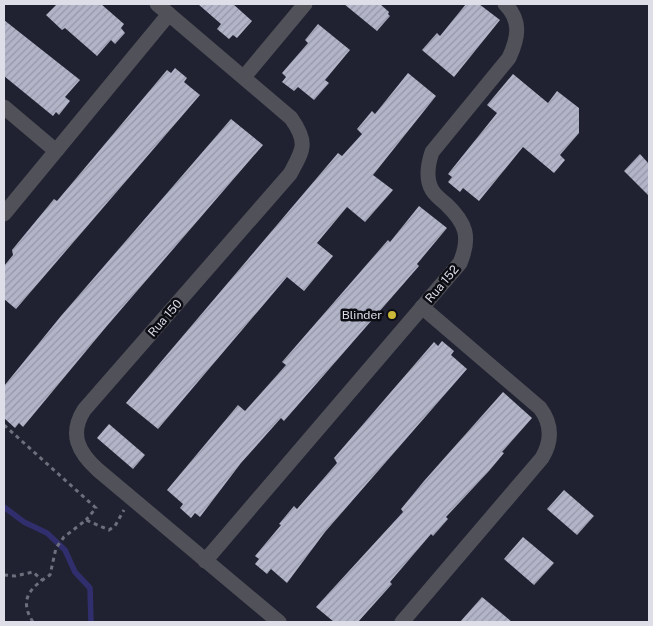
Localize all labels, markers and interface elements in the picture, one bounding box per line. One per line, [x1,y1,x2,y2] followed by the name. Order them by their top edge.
[422,263,462,305] street label: Rua 152
[145,297,185,339] street label: Rua 150
[342,308,382,322] place label: Blinder
[386,309,398,321] marker: Blinder

